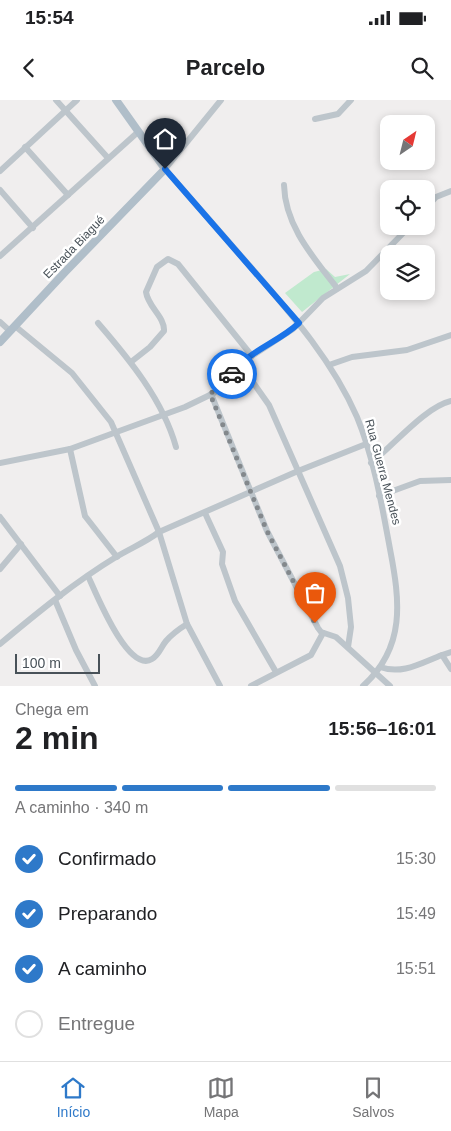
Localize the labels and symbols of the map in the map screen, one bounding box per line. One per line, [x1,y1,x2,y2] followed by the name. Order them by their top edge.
[380,115,435,170] north arrow
[144,118,186,169] pin
[40,212,108,281] street label: Estrada Biagué
[207,349,257,399] courier
[362,418,404,526] street label: Rua Guerra Mendes
[294,572,336,623] pin
[15,651,100,674] scale bar

